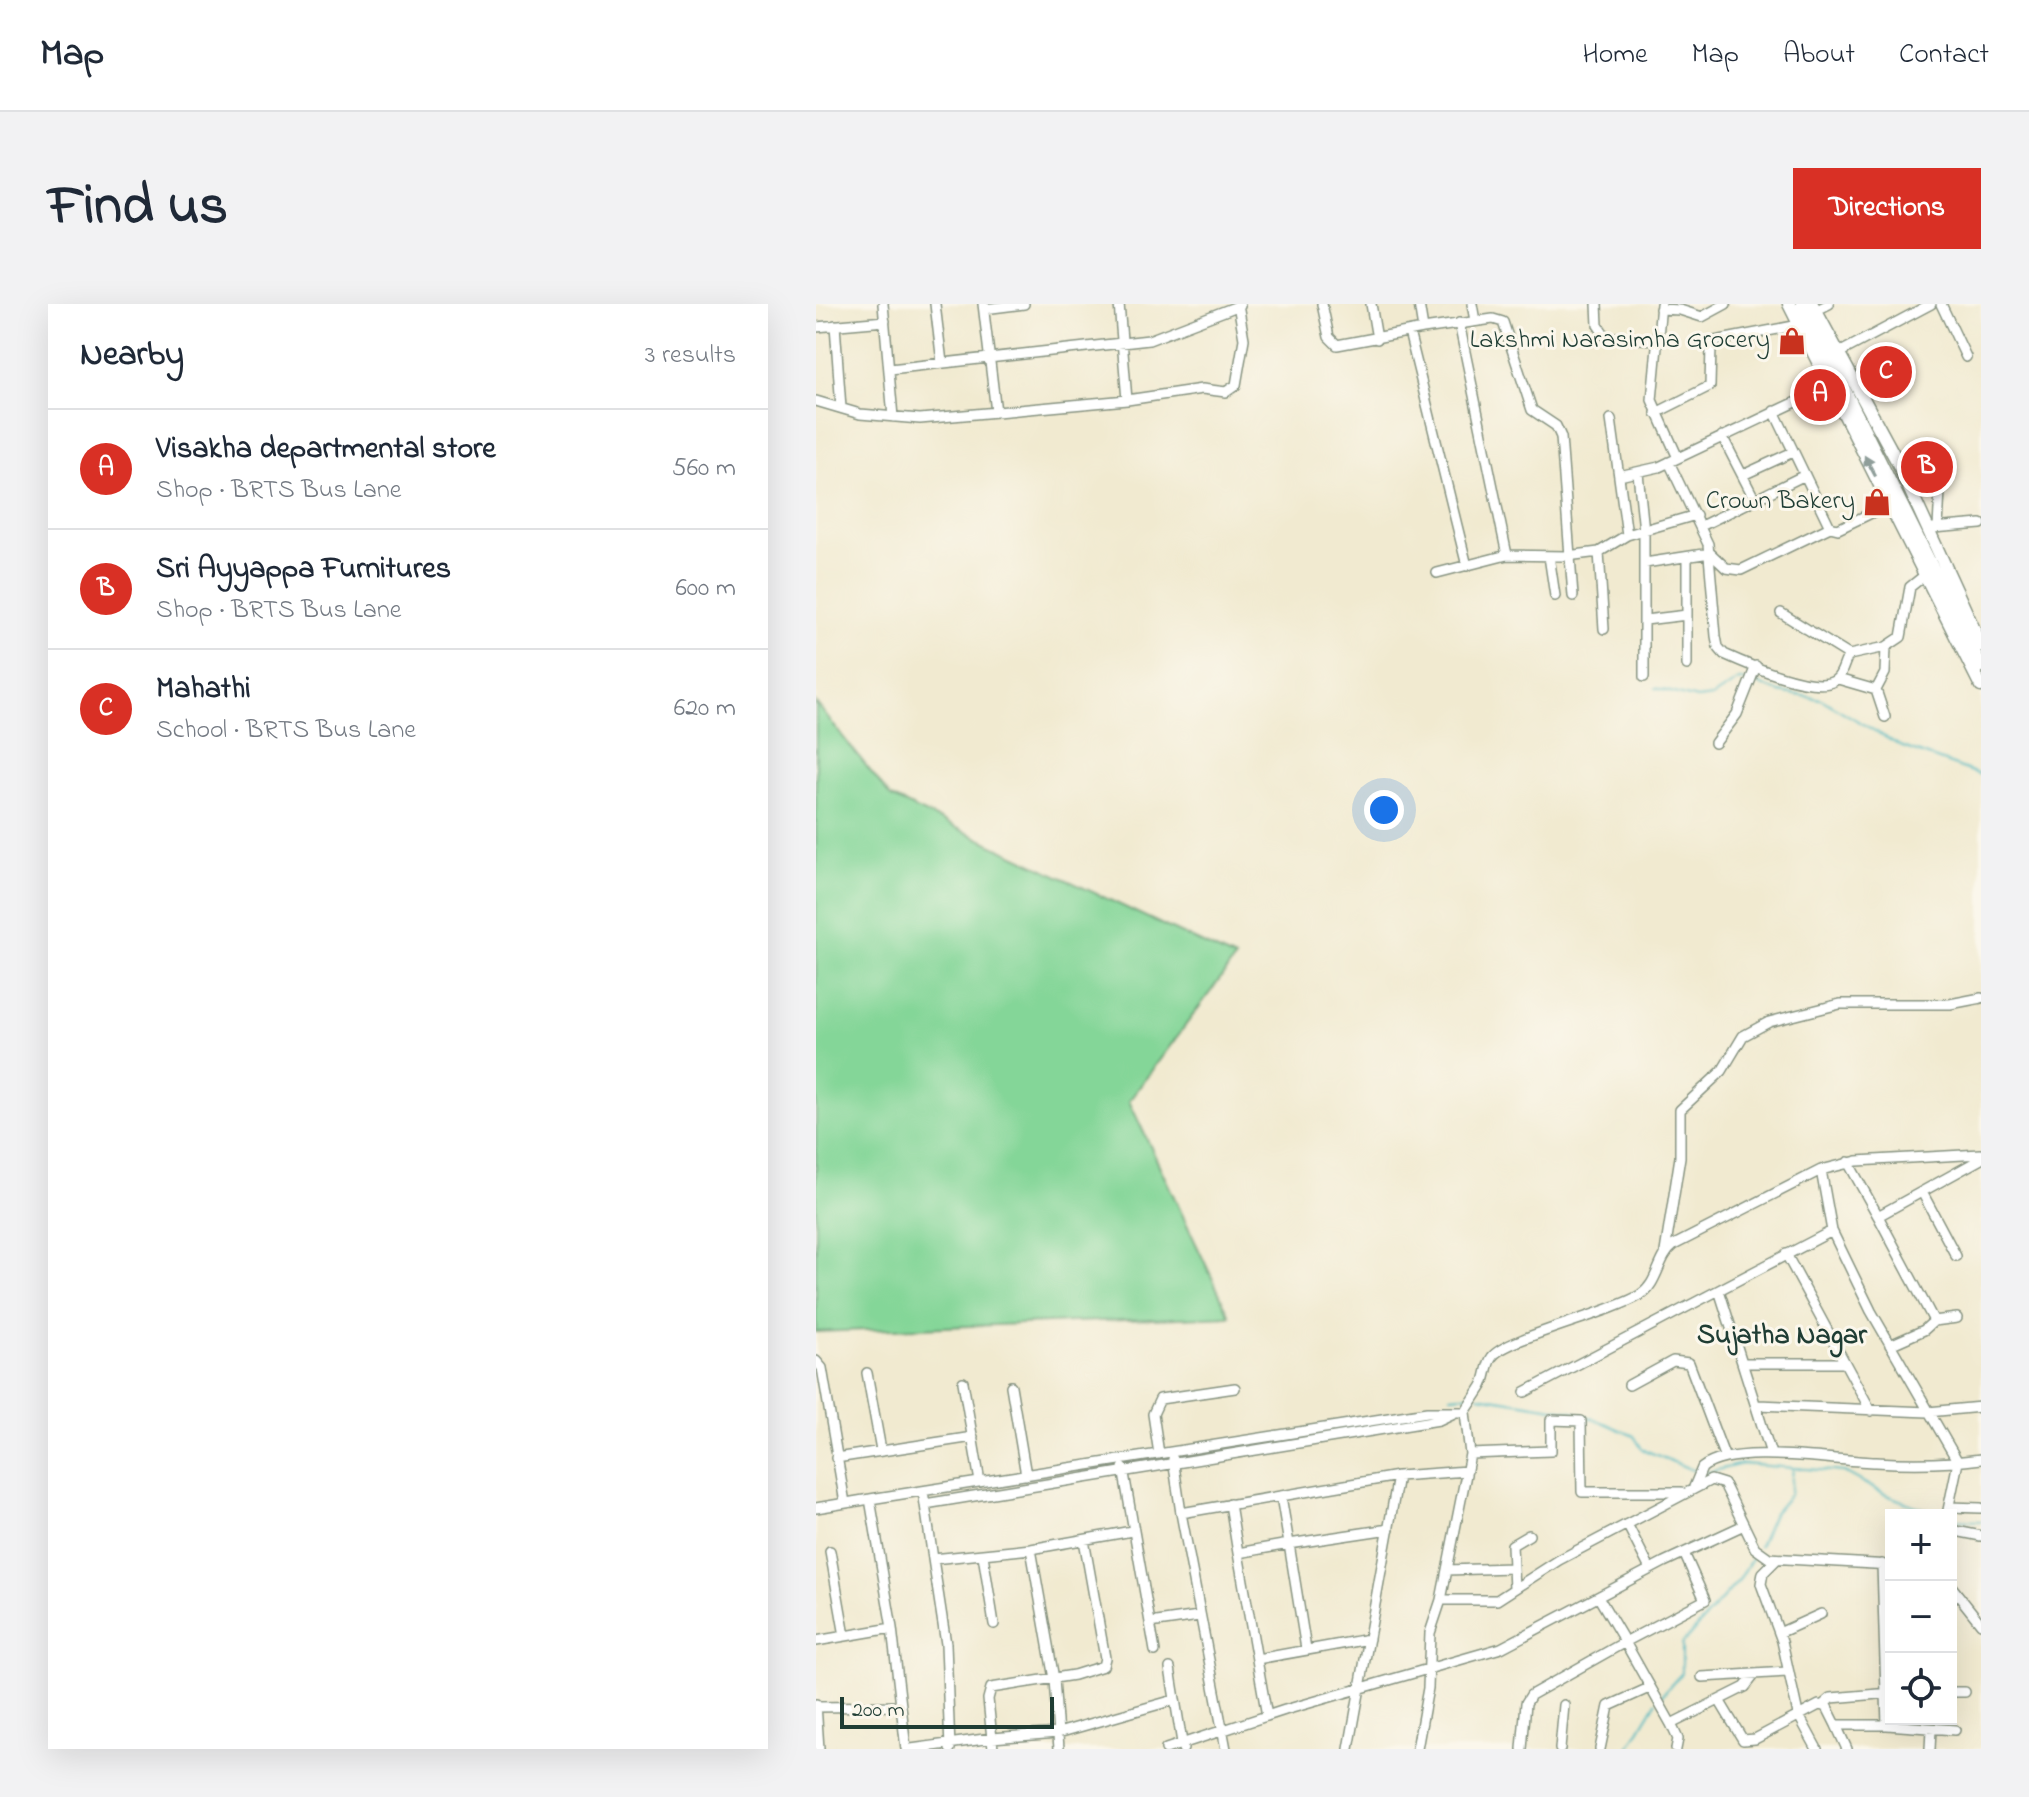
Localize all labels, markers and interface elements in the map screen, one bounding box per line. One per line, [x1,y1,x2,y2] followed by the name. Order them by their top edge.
[40,27,104,83] text: Map
[1582,35,1648,76] text: Home
[1692,35,1739,76] text: Map
[1783,35,1855,76] text: About
[1899,35,1989,76] text: Contact
[48,168,228,249] text: Find us
[1793,168,1981,249] button: Directions
[1470,322,1770,360] place label: Lakshmi Narasimha Grocery
[1777,326,1807,356] shop icon: Lakshmi Narasimha Grocery
[80,331,184,381] text: Nearby
[645,337,736,375] text: 3 results
[1860,342,1912,402] pin: C
[1794,365,1846,425] pin: A
[156,428,496,472] text: Visakha departmental store
[1901,437,1953,497] pin: B
[98,450,114,488] text: A
[672,450,736,488] text: 560 m
[1864,455,1878,477] one-way arrow
[156,472,401,510] text: Shop · BRTS Bus Lane
[1706,483,1855,521] place label: Crown Bakery
[1862,487,1892,517] shop icon: Crown Bakery
[156,548,451,592] text: Sri Ayyappa Furnitures
[97,570,115,608] text: B
[675,570,736,608] text: 600 m
[156,592,401,630] text: Shop · BRTS Bus Lane
[156,668,251,712] text: Mahathi
[99,690,113,728] text: C
[674,690,736,728] text: 620 m
[156,712,416,750] text: School · BRTS Bus Lane
[1364,790,1404,830] your location
[1697,1316,1868,1358] district label: Sujatha Nagar
[1885,1509,1957,1725] map controls
[1885,1509,1957,1581] button: +
[1885,1581,1957,1653] button: −
[1885,1653,1957,1725] button: locate
[840,1693,1054,1729] scale bar
[852,1695,905,1727] text: 200 m

